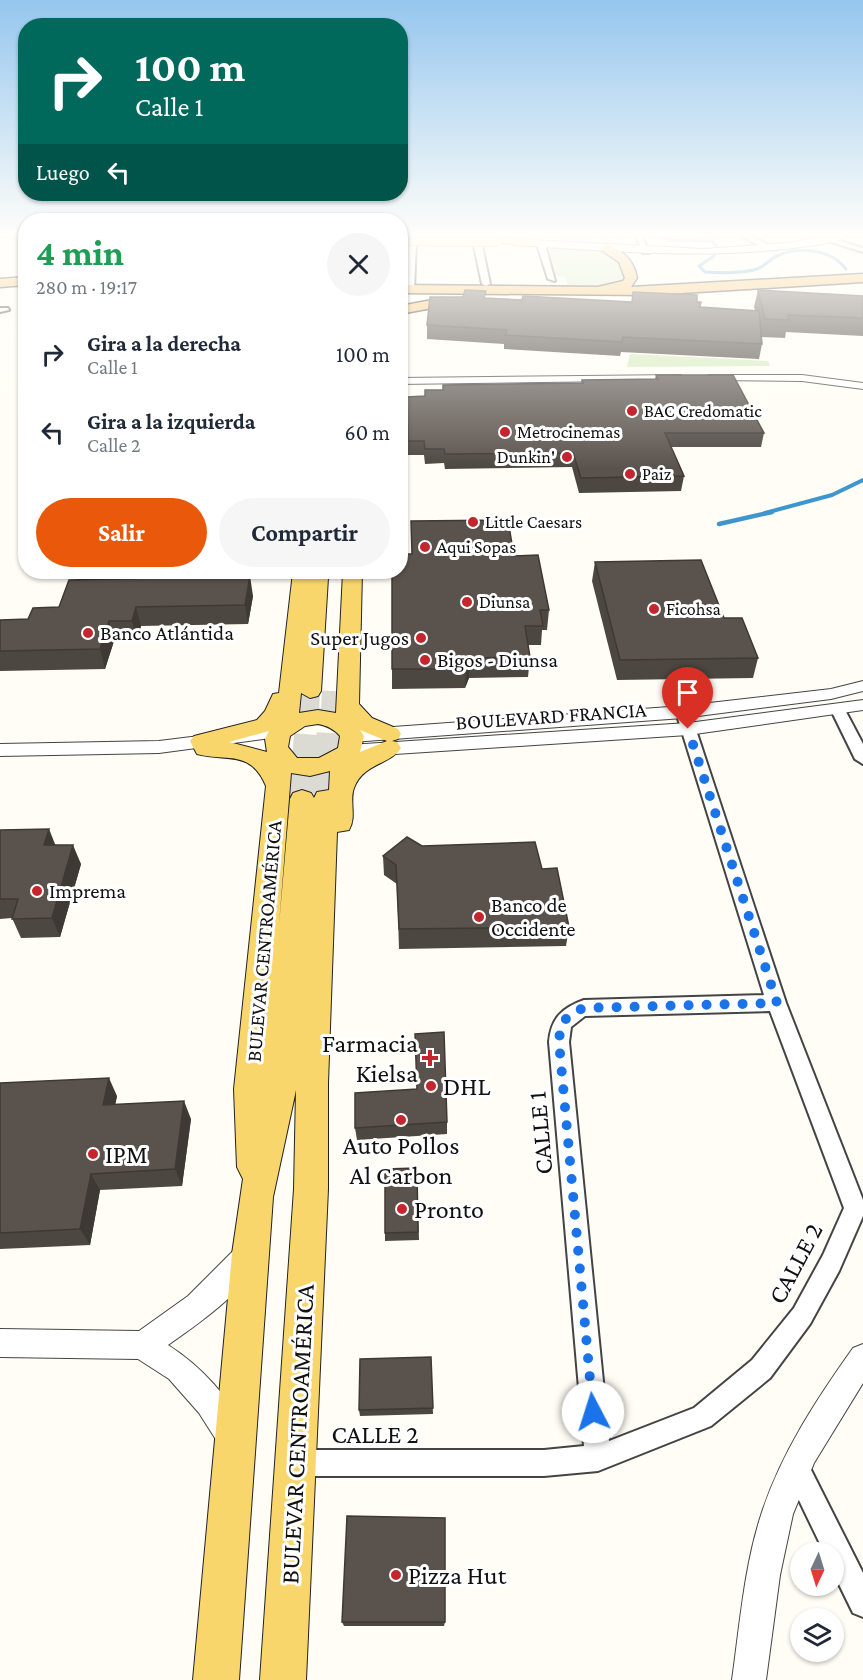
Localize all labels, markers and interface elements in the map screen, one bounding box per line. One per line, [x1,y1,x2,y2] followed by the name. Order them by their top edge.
[36,42,114,120] icon: right
[135,43,245,90] text: 100 m
[135,92,203,122] text: Calle 1
[102,156,135,189] icon: left
[36,160,90,185] text: Luego
[36,233,124,273] text: 4 min
[327,233,390,296] button: close
[36,276,137,298] text: 280 m · 19:17
[87,331,241,356] text: Gira a la derecha
[36,338,69,371] icon: right
[336,342,390,367] text: 100 m
[87,356,138,378] text: Calle 1
[644,401,762,421] place label: BAC Credomatic
[625,404,639,418] marker: BAC Credomatic
[87,409,256,434] text: Gira a la izquierda
[36,416,69,449] icon: left
[345,420,390,445] text: 60 m
[517,422,620,442] place label: Metrocinemas
[498,425,512,439] marker: Metrocinemas
[87,434,141,456] text: Calle 2
[497,447,555,467] place label: Dunkin'
[560,450,574,464] marker: Dunkin'
[642,464,672,484] place label: Paiz
[623,467,637,481] marker: Paiz
[36,498,207,567] button: Salir
[219,498,390,567] button: Compartir
[485,512,582,532] place label: Little Caesars
[466,515,480,529] marker: Little Caesars
[437,537,516,557] place label: Aqui Sopas
[418,540,432,554] marker: Aqui Sopas
[479,592,530,612] place label: Diunsa
[460,595,474,609] marker: Diunsa
[666,599,721,619] place label: Ficohsa
[647,602,661,616] marker: Ficohsa
[100,621,234,645] place label: Banco Atlántida
[81,626,95,640] marker: Banco Atlántida
[310,626,409,650] place label: Super Jugos
[414,631,428,645] marker: Super Jugos
[437,648,558,672] place label: Bigos - Diunsa
[418,653,432,667] marker: Bigos - Diunsa
[662,667,713,729] pin
[671,676,704,709] icon: arrive
[455,697,647,735] street label: BOULEVARD FRANCIA
[241,819,287,1063] street label: BULEVAR CENTROAMÉRICA
[49,879,126,903] place label: Imprema
[30,884,44,898] marker: Imprema
[491,893,576,941] place label: Banco de Occidente
[472,910,486,924] marker: Banco de Occidente
[322,1029,418,1088] place label: Farmacia Kielsa
[423,1051,437,1065] marker: Farmacia Kielsa
[443,1072,490,1101] place label: DHL
[424,1079,438,1093] marker: DHL
[522,1090,559,1176] street label: CALLE 1
[394,1113,408,1127] marker: Auto Pollos Al Carbon
[343,1131,459,1190] place label: Auto Pollos Al Carbon
[105,1140,148,1169] place label: IPM
[86,1147,100,1161] marker: IPM
[414,1195,484,1224] place label: Pronto
[395,1202,409,1216] marker: Pronto
[762,1218,829,1309] street label: CALLE 2
[275,1283,320,1585] street label: BULEVAR CENTROAMÉRICA
[561,1380,625,1444] position arrow
[331,1420,419,1449] street label: CALLE 2
[790,1542,844,1596] north arrow
[790,1542,844,1662] map controls
[408,1561,507,1590] place label: Pizza Hut
[389,1568,403,1582] marker: Pizza Hut
[790,1608,844,1662] button: layers

